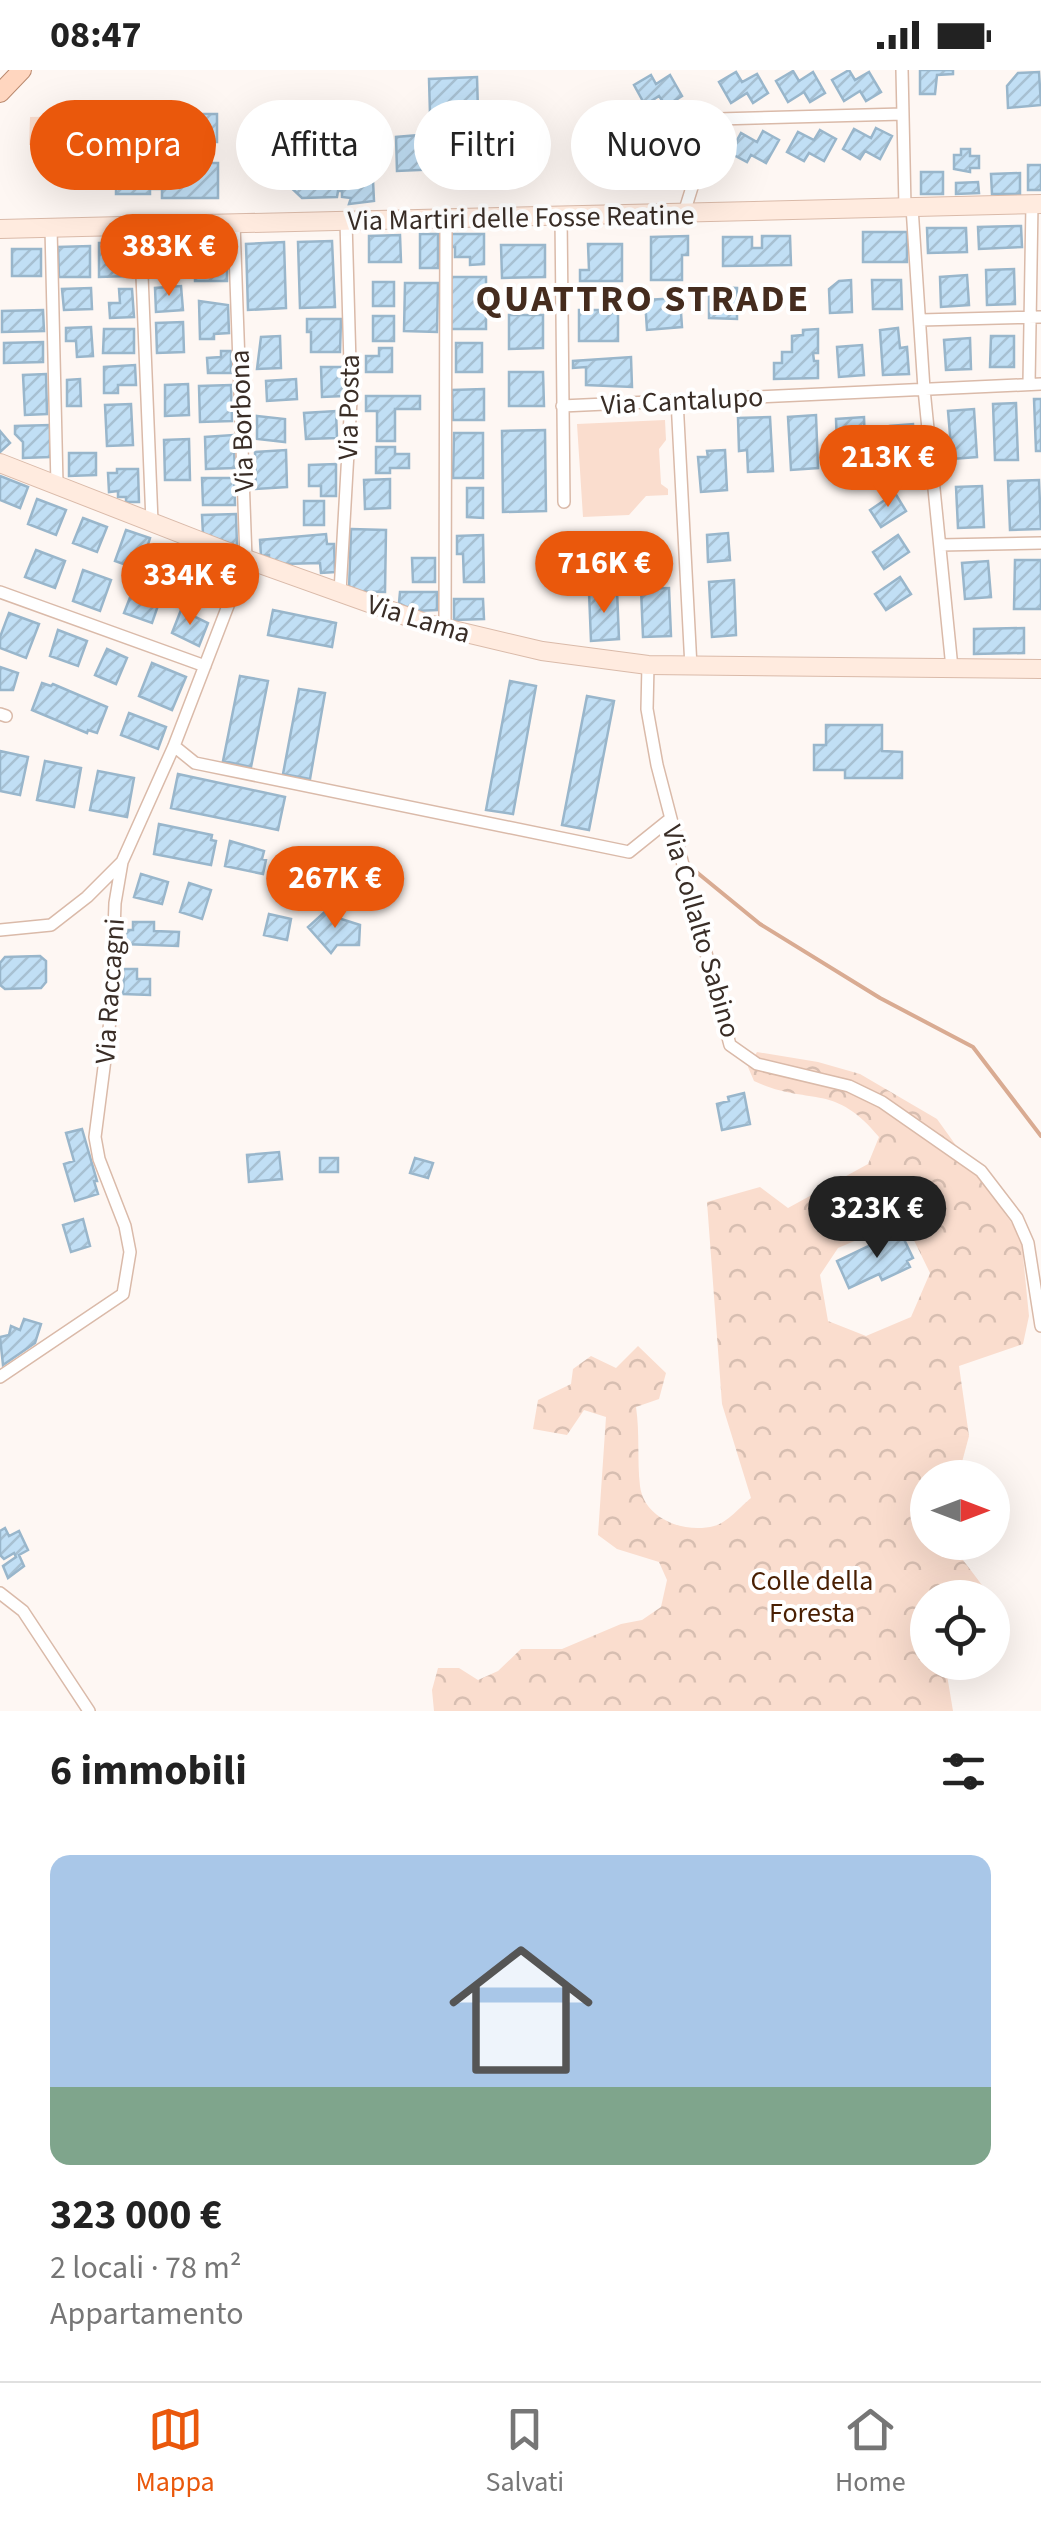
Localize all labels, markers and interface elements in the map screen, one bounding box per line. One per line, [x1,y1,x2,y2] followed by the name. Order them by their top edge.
[50,8,142,62] text: 08:47
[30,100,216,190] chip: Compra
[236,100,394,190] chip: Affitta
[414,100,551,190] chip: Filtri
[571,100,737,190] chip: Nuovo
[347,195,695,241] street label: Via Martiri delle Fosse Reatine
[88,214,250,299] pin: 383K €
[122,223,216,269] text: 383K €
[475,272,811,326] district label: QUATTRO STRADE
[220,349,264,493] street label: Via Borbona
[328,354,370,460] street label: Via Posta
[600,377,764,425] street label: Via Cantalupo
[807,425,969,510] pin: 213K €
[841,434,935,480] text: 213K €
[523,531,685,616] pin: 716K €
[557,540,651,586] text: 716K €
[109,543,271,628] pin: 334K €
[143,552,237,598] text: 334K €
[362,584,475,654] street label: Via Lama
[652,820,751,1042] street label: Via Collalto Sabino
[254,846,416,931] pin: 267K €
[288,855,382,901] text: 267K €
[85,917,135,1065] street label: Via Raccagni
[796,1176,958,1261] pin: 323K €
[830,1185,924,1231] text: 323K €
[910,1460,1010,1560] north arrow
[910,1460,1010,1680] map controls
[751,1561,873,1633] park label: Colle della Foresta
[910,1580,1010,1680] button: locate
[50,1741,247,1801] text: 6 immobili
[936,1744,991,1799] icon: filters
[431,1920,611,2100] icon: home
[50,2185,222,2245] text: 323 000 €
[50,2245,242,2291] text: 2 locali · 78 m²
[50,2291,244,2337] text: Appartamento
[135,2402,215,2502] tab: Mappa
[485,2402,564,2502] tab: Salvati
[835,2402,906,2502] tab: Home

